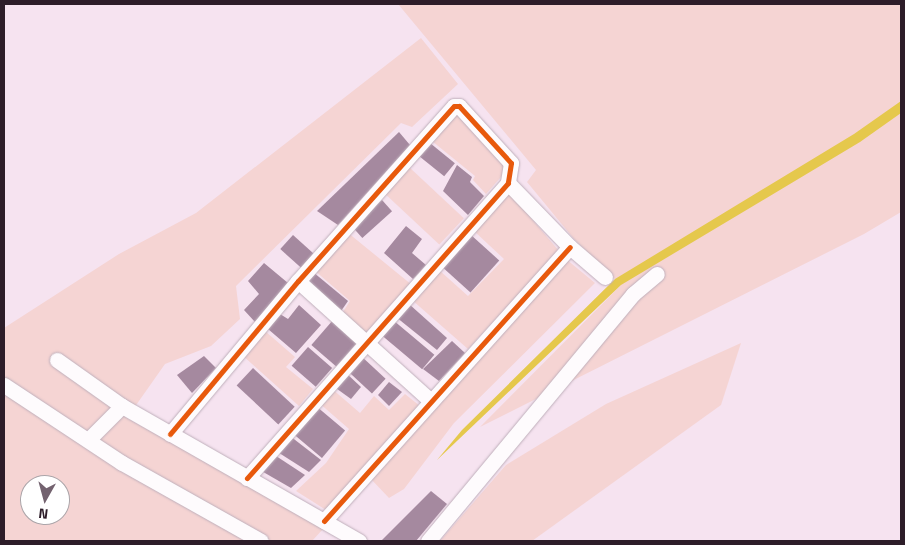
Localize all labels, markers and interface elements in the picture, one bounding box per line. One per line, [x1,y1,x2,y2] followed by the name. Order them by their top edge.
[20,475,70,525] north arrow
[37,503,49,525] text: N

